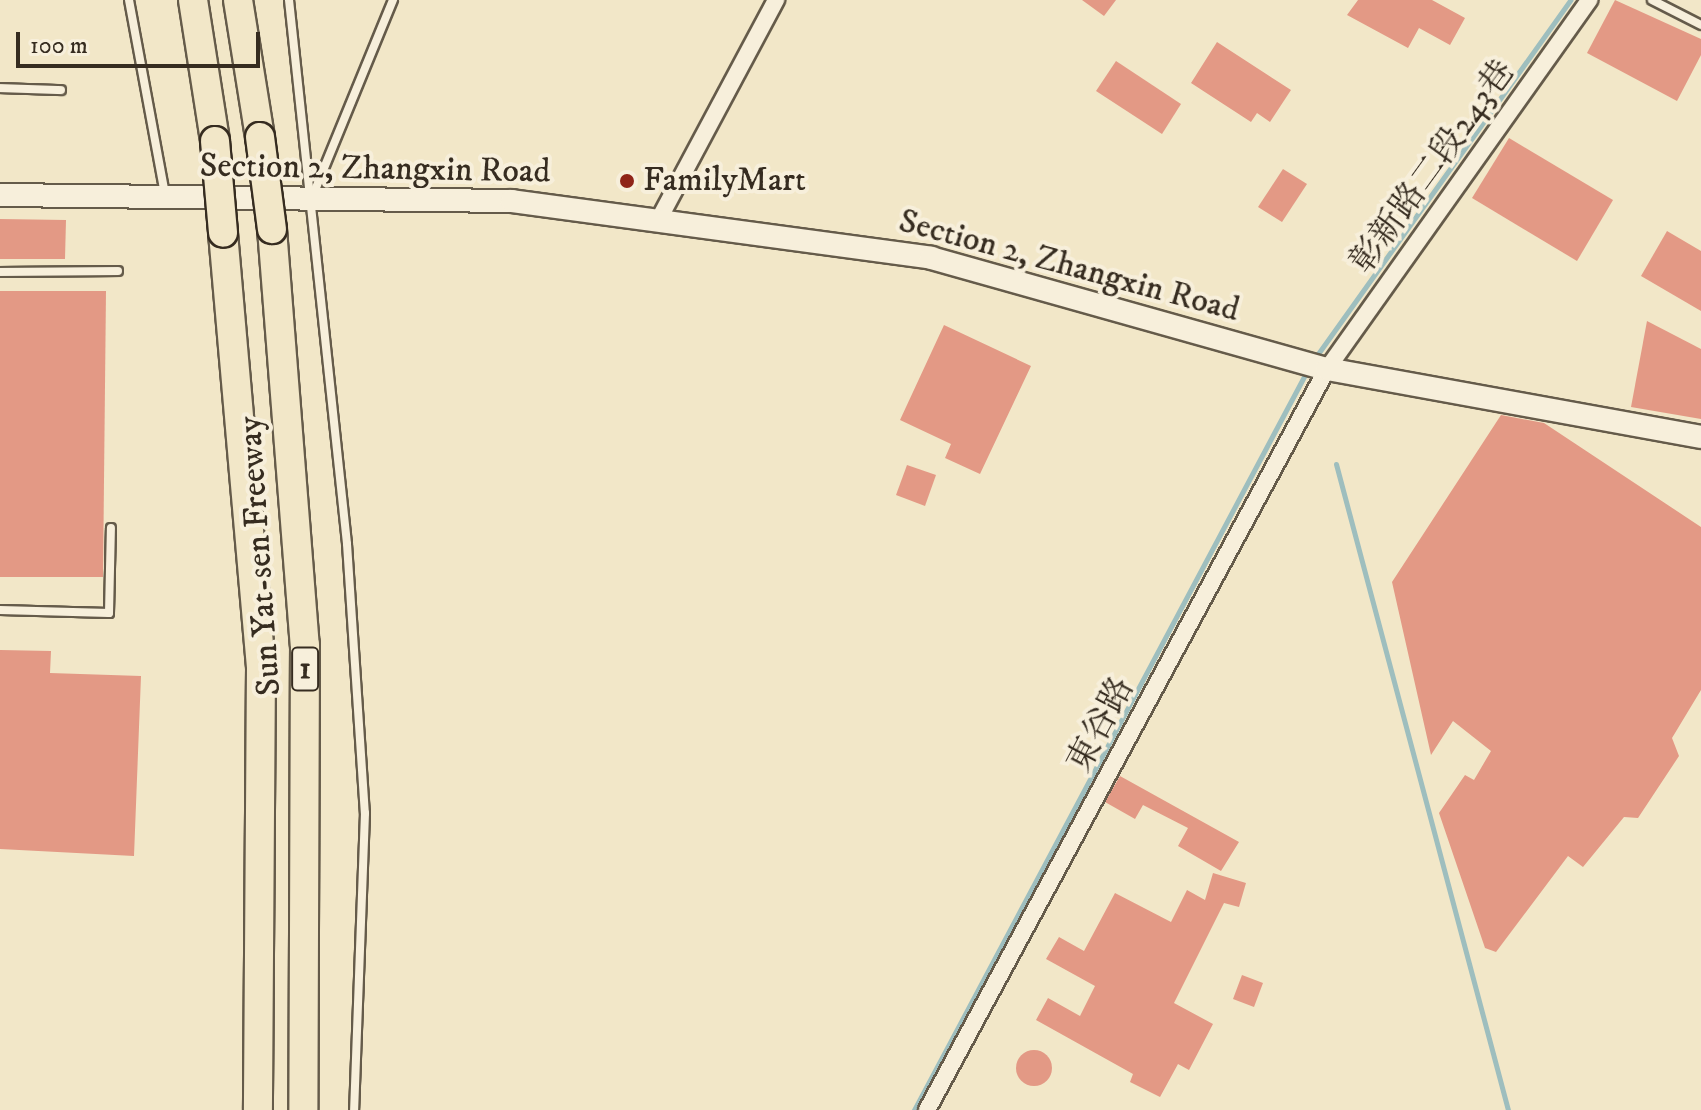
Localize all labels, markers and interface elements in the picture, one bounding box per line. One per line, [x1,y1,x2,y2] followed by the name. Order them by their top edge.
[20,16,264,66] scale bar
[30,31,88,61] text: 100 m
[1342,53,1524,281] street label: 彰新路二段243巷
[199,146,551,192] street label: Section 2, Zhangxin Road
[643,161,806,201] place label: FamilyMart
[618,172,636,190] marker: FamilyMart
[894,201,1244,331] street label: Section 2, Zhangxin Road
[230,415,290,697] street label: Sun Yat-sen Freeway
[291,641,319,697] road number: 1
[1059,670,1143,780] street label: 東谷路

